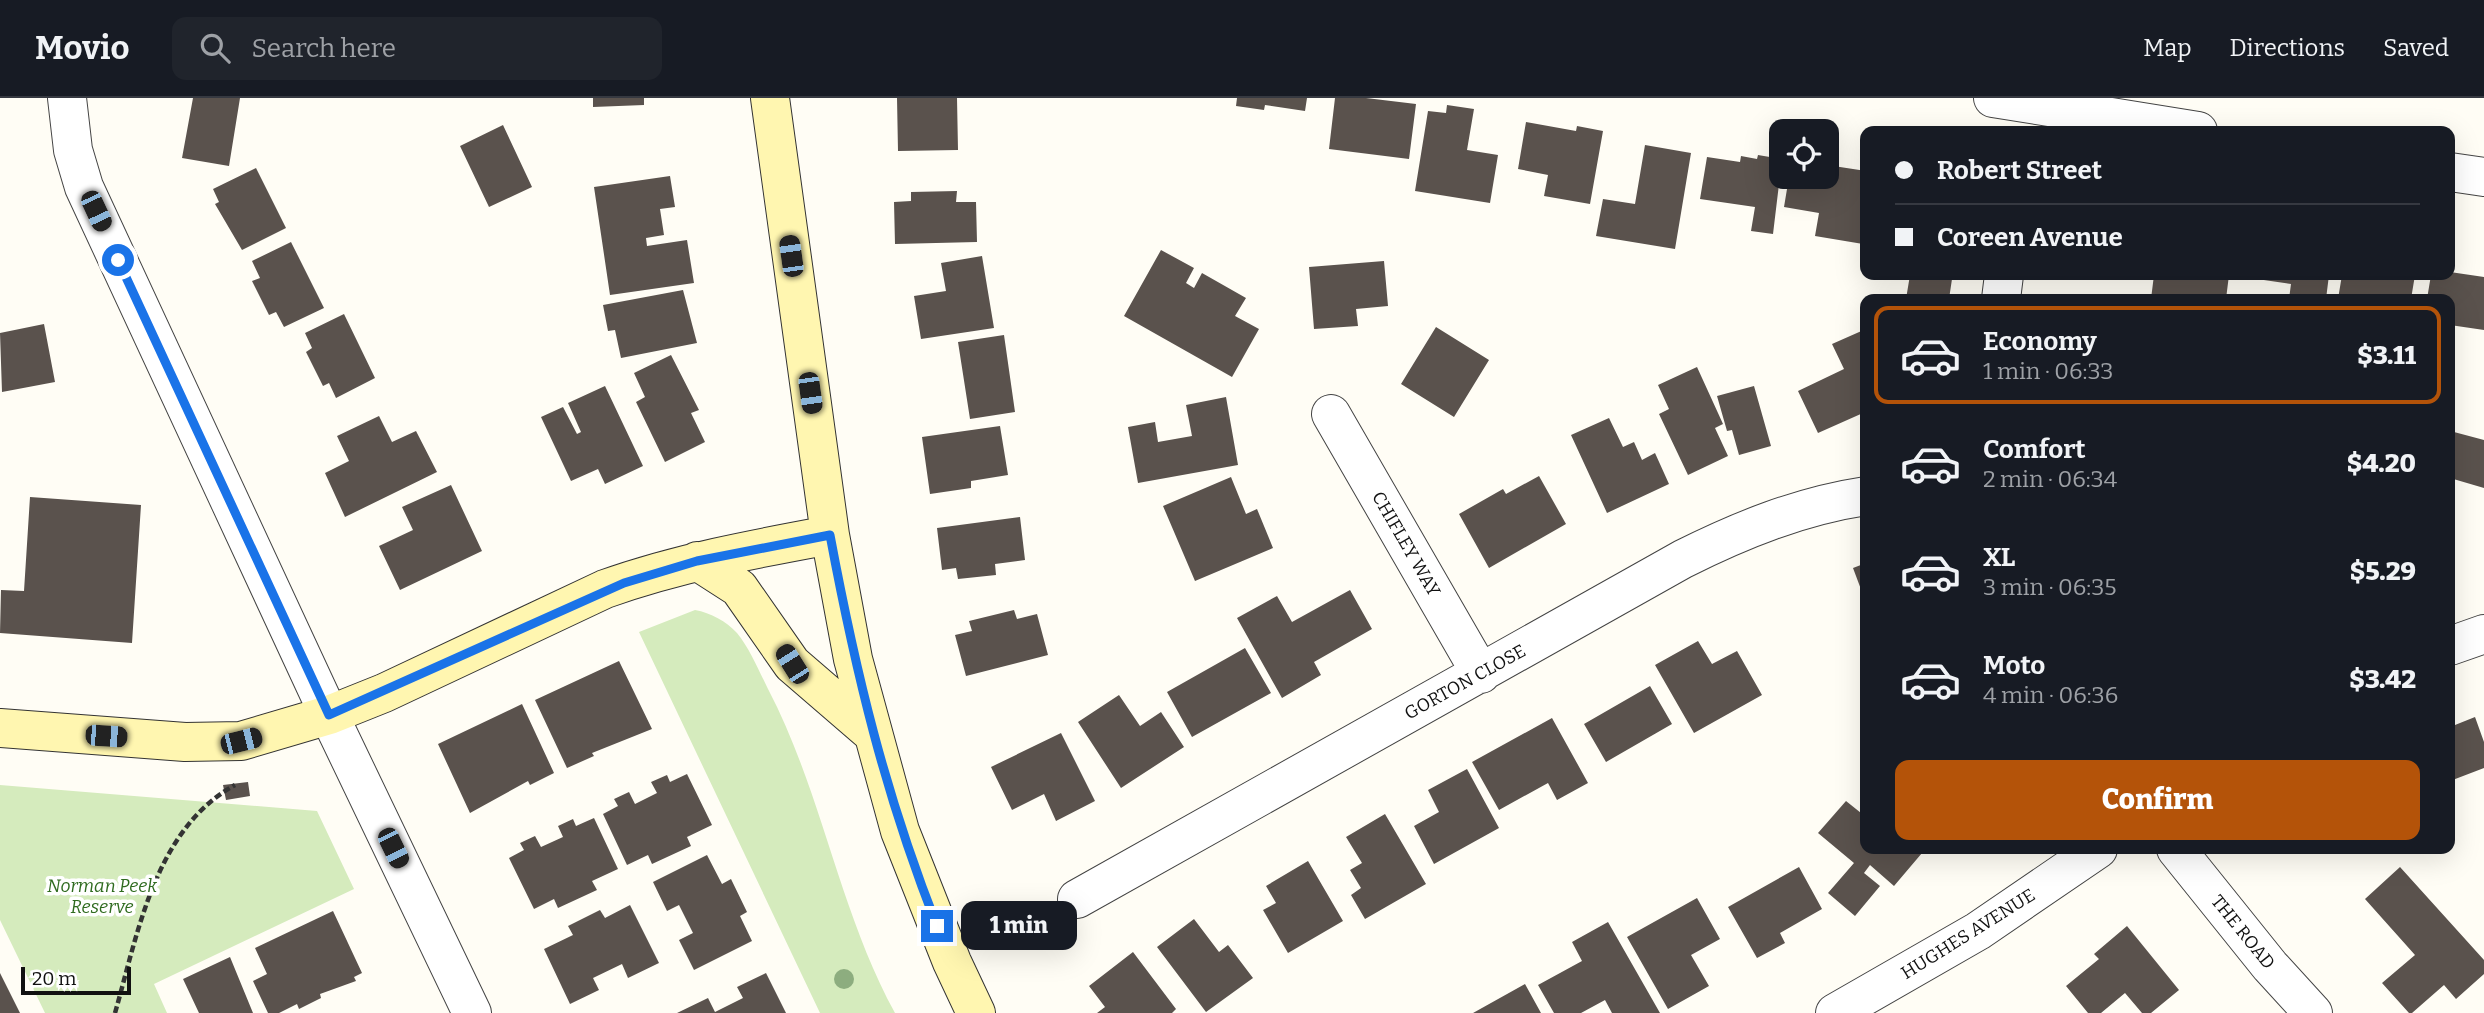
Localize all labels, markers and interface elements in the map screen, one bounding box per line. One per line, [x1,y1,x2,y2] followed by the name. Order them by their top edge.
[172,17,662,80] search box
[35,28,130,68] text: Movio
[196,29,234,67] icon: search
[252,33,396,64] text: Search here
[2143,34,2192,62] text: Map
[2230,34,2345,62] text: Directions
[2383,34,2449,62] text: Saved
[1769,119,1839,189] map controls
[1769,119,1839,189] button: locate
[1937,155,2102,186] text: Robert Street
[78,188,115,234] car
[1937,222,2123,253] text: Coreen Avenue
[778,234,805,278] car
[102,244,134,276] route start
[1899,324,1962,387] icon: car
[1983,326,2097,357] text: Economy
[2357,340,2416,371] text: $3.11
[1983,357,2113,385] text: 1 min · 06:33
[797,371,824,415] car
[1899,432,1962,495] icon: car
[1983,434,2086,465] text: Comfort
[2347,448,2416,479] text: $4.20
[1983,465,2117,493] text: 2 min · 06:34
[1367,488,1445,601] street label: CHIFLEY WAY
[1899,540,1962,603] icon: car
[1983,542,2015,573] text: XL
[2350,556,2416,587] text: $5.29
[1983,573,2117,601] text: 3 min · 06:35
[1401,640,1529,724] street label: GORTON CLOSE
[772,641,813,687] car
[1899,648,1962,711] icon: car
[1983,650,2045,681] text: Moto
[2349,664,2416,695] text: $3.42
[1983,681,2118,709] text: 4 min · 06:36
[85,724,128,748] car
[219,726,264,756] car
[1895,760,2420,840] button: Confirm
[375,825,412,871] car
[47,875,157,918] park label: Norman Peek Reserve
[1897,884,2039,984] street label: HUGHES AVENUE
[2206,891,2280,973] street label: THE ROAD
[962,902,1077,950] callout: 1 min
[921,910,953,942] route end
[990,911,1048,939] text: 1 min
[21,964,131,996] scale bar
[32,967,76,990] text: 20 m

